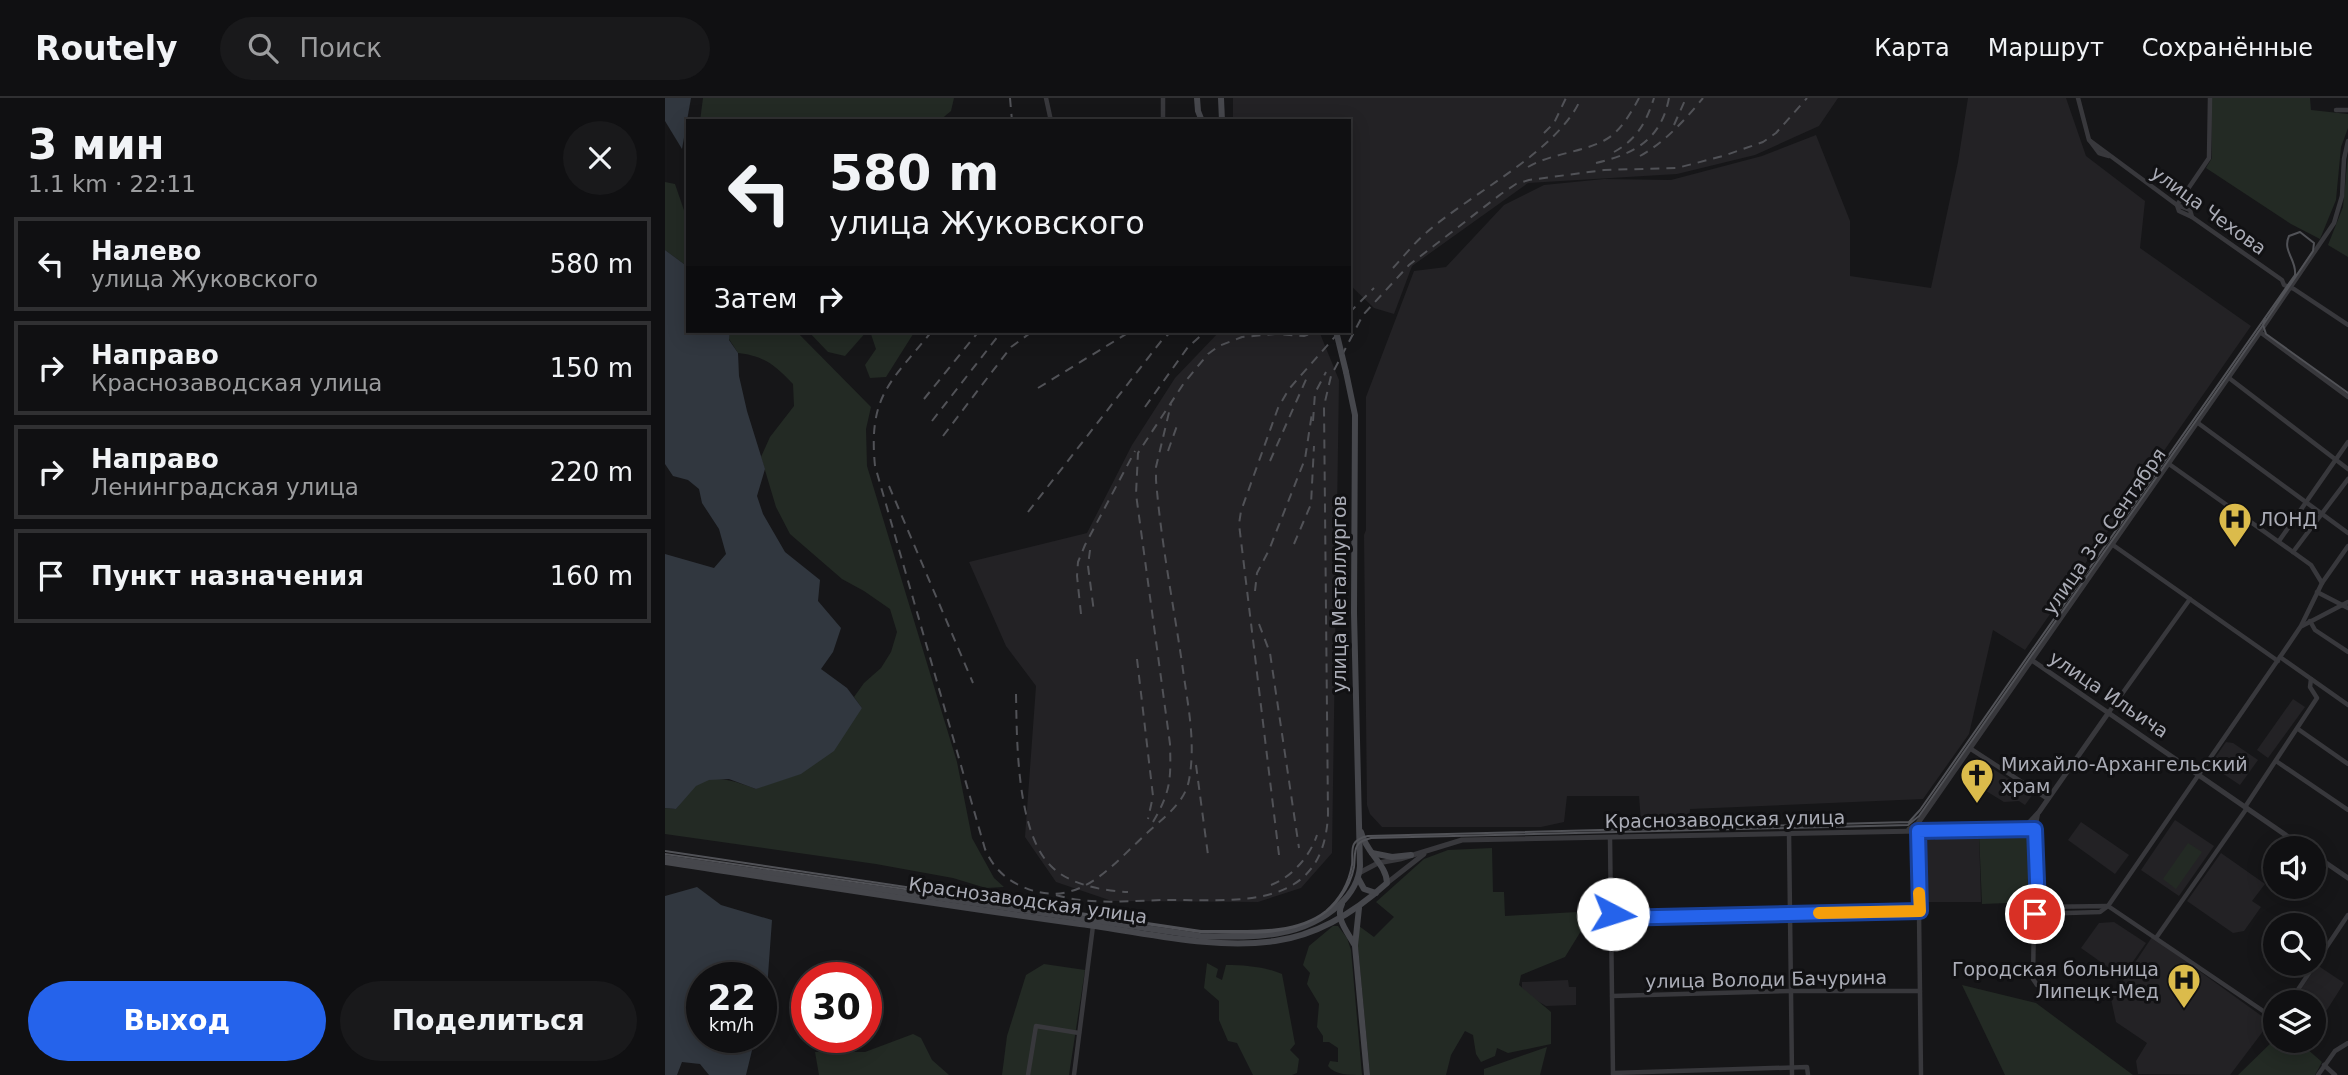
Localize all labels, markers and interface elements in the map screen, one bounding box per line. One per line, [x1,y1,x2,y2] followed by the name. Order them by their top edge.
[220,17,710,80] search box
[35,29,178,68] text: Routely
[244,29,282,67] icon: search
[300,33,382,63] text: Поиск
[1874,34,1950,62] text: Карта
[1988,34,2104,62] text: Маршрут
[2142,34,2313,62] text: Сохранённые
[28,120,165,169] text: 3 мин
[563,121,637,195] button: close
[829,145,999,202] text: 580 m
[714,147,805,238] icon: left
[2147,161,2271,259] street label: улица Чехова
[28,171,196,197] text: 1.1 km · 22:11
[829,204,1145,242] text: улица Жуковского
[91,236,201,266] text: Налево
[32,245,70,283] icon: left
[550,249,633,279] text: 580 m
[91,266,318,292] text: улица Жуковского
[811,280,849,318] icon: right
[714,284,797,314] text: Затем
[91,340,219,370] text: Направо
[32,349,70,387] icon: right
[550,353,633,383] text: 150 m
[91,370,382,396] text: Краснозаводская улица
[91,444,219,474] text: Направо
[2038,444,2170,618] street label: улица 3-е Сентября
[32,453,70,491] icon: right
[550,457,633,487] text: 220 m
[91,474,359,500] text: Ленинградская улица
[1328,495,1350,693] street label: улица Металлургов
[2216,500,2254,549] hospital icon: ЛОНД
[2259,508,2317,530] place label: ЛОНД
[32,557,70,595] icon: arrive
[91,561,364,591] text: Пункт назначения
[550,561,633,591] text: 160 m
[2045,646,2173,742] street label: улица Ильича
[2001,753,2248,797] place label: Михайло-Архангельский храм
[1958,756,1996,805] church icon: Михайло-Архангельский храм
[1604,806,1846,832] street label: Краснозаводская улица
[2263,836,2326,1053] map controls
[2263,836,2326,899] button: sound
[907,872,1149,928] street label: Краснозаводская улица
[1576,877,1650,951] position arrow
[2005,884,2065,944] pin
[2016,895,2054,933] icon: arrive
[2263,913,2326,976] button: search
[1952,958,2159,1002] place label: Городская больница Липецк-Мед
[2165,961,2203,1010] hospital icon: Городская больница Липецк-Мед
[791,962,882,1053] speed limit sign: 30
[1645,966,1887,992] street label: улица Володи Бачурина
[707,978,756,1018] text: 22
[28,981,326,1061] button: Выход
[340,981,637,1061] button: Поделиться
[2263,990,2326,1053] button: layers
[709,1014,754,1035] text: km/h

